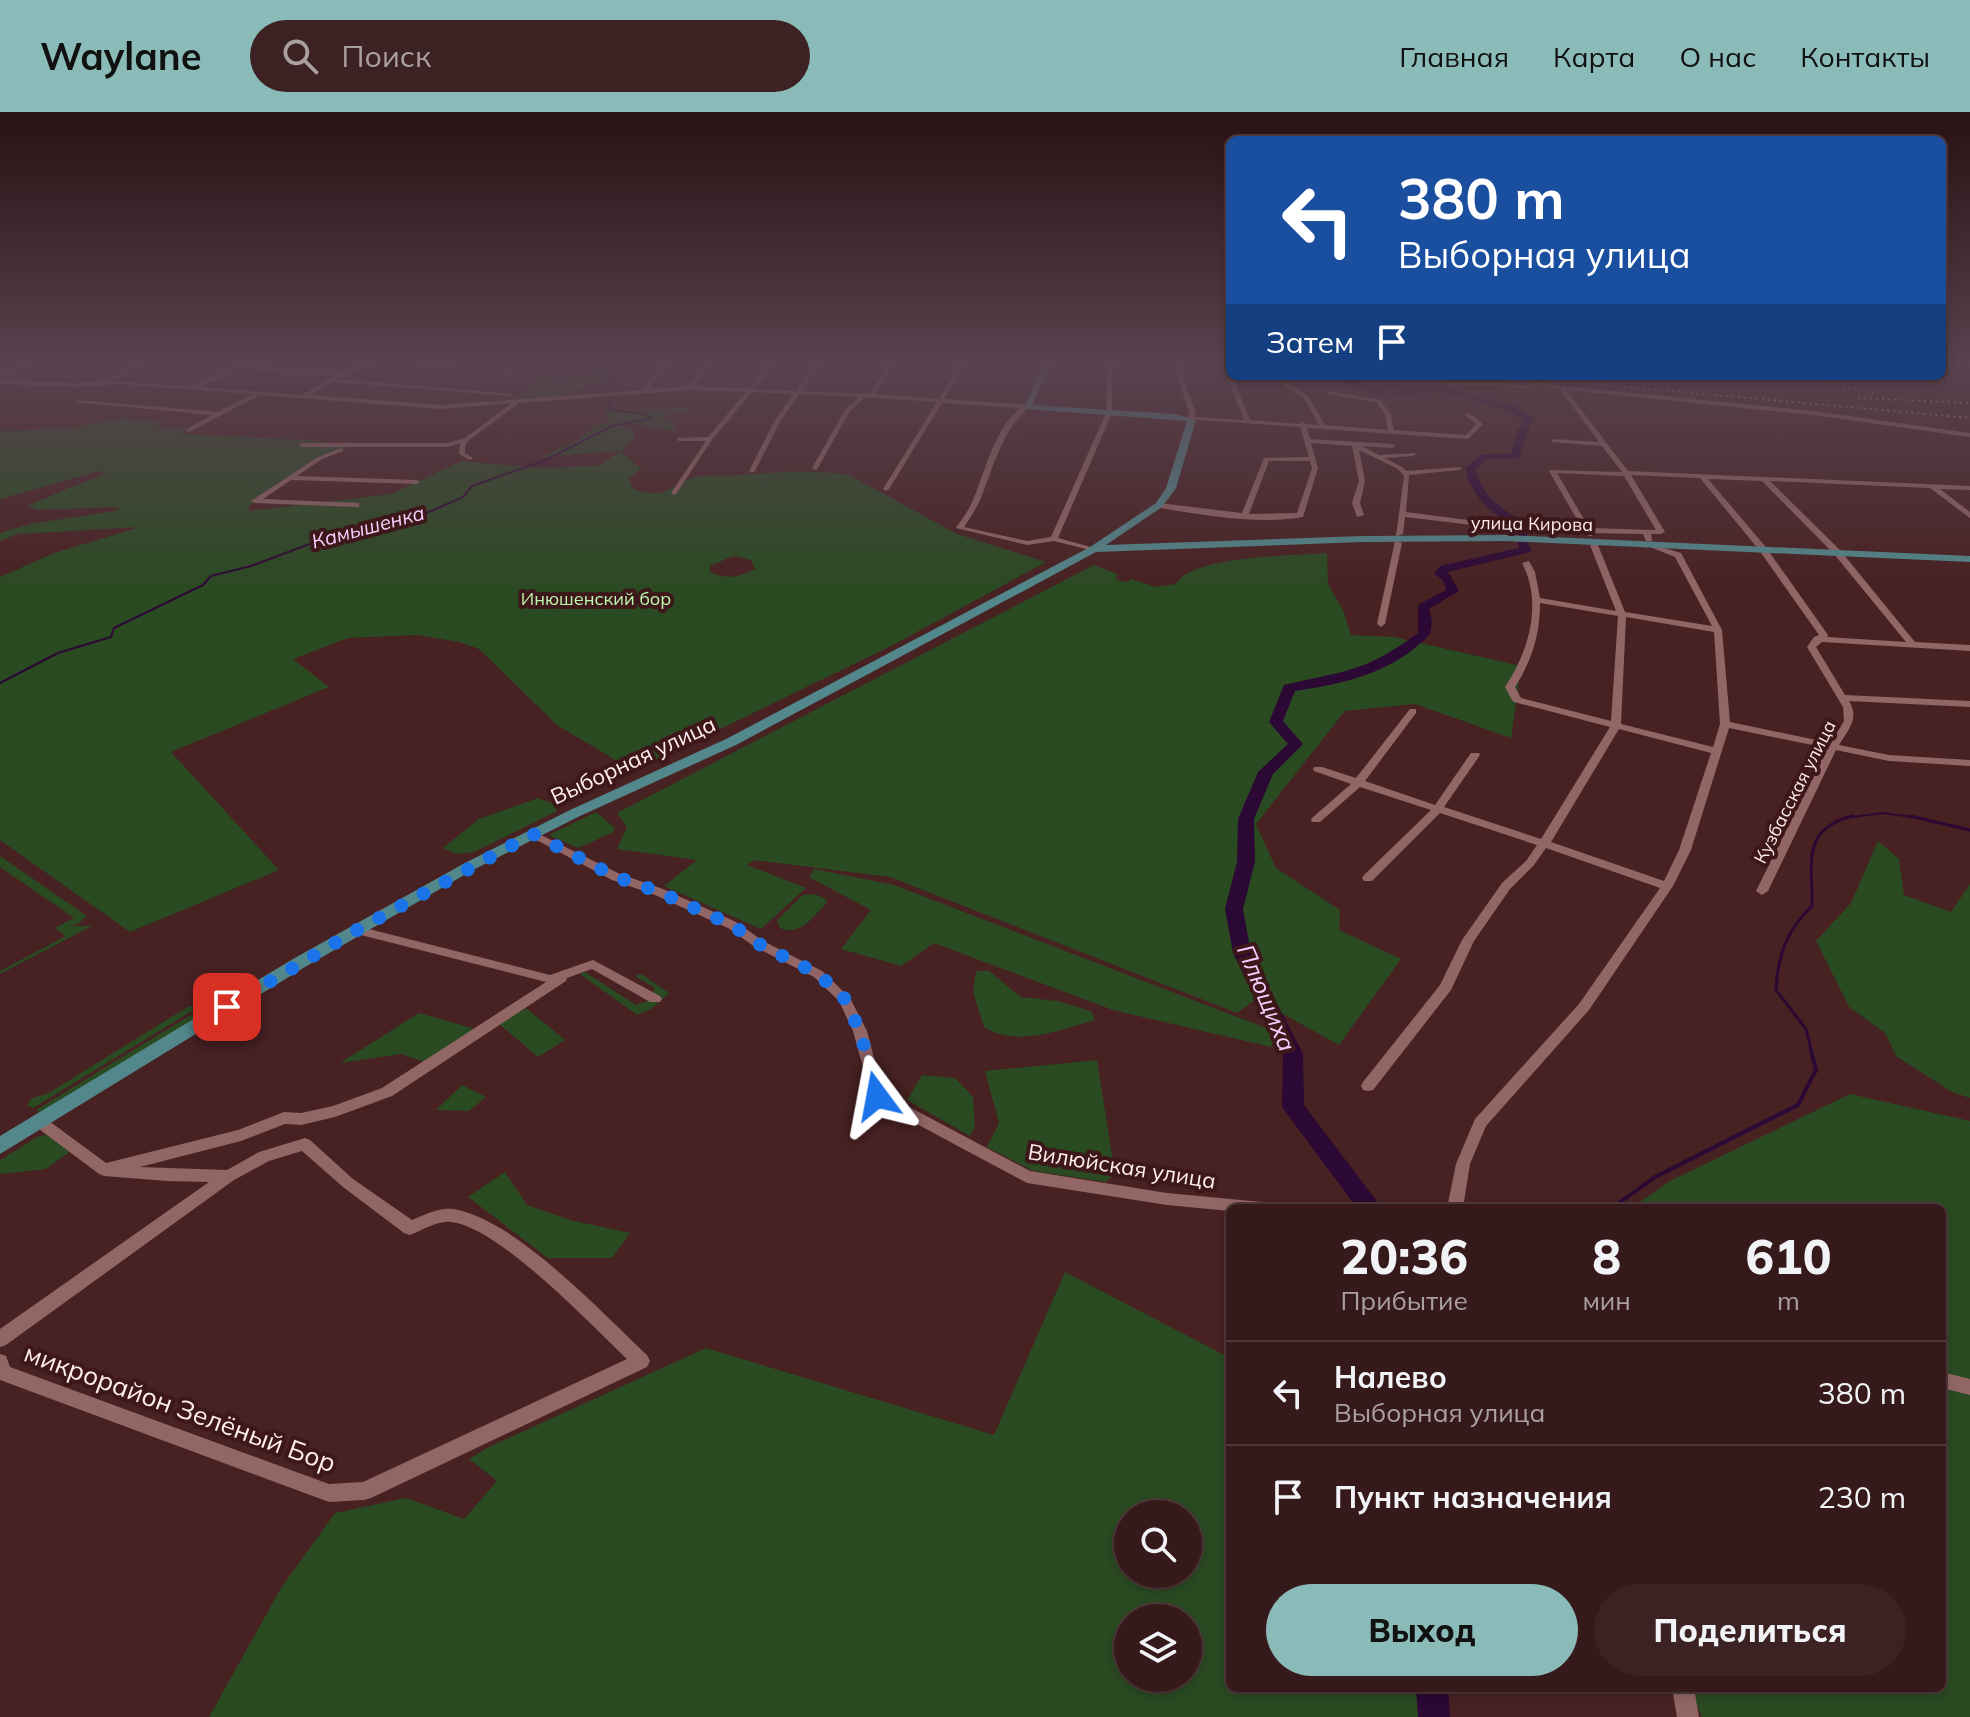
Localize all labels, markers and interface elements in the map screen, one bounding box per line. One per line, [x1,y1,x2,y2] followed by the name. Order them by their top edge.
[250,20,810,92] search box
[40,32,202,80] text: Waylane
[278,34,322,78] icon: search
[342,37,431,75] text: Поиск
[1399,39,1509,74] text: Главная
[1553,39,1635,74] text: Карта
[1679,39,1756,74] text: О нас
[1800,39,1930,74] text: Контакты
[1398,163,1565,233] text: 380 m
[1266,168,1370,272] icon: left
[1398,232,1691,277] text: Выборная улица
[1370,320,1414,364] icon: arrive
[1266,323,1354,361] text: Затем
[309,499,427,554] water label: Камышенка
[1471,511,1593,536] street label: улица Кирова
[521,587,671,610] park label: Инюшенский бор
[546,710,720,810] street label: Выборная улица
[1749,716,1841,867] street label: Кузбасская улица
[1231,940,1303,1056] water label: Плющиха
[193,973,261,1041] pin
[205,985,249,1029] icon: arrive
[835,1054,919,1138] position arrow
[1026,1137,1218,1195] street label: Вилюйская улица
[1340,1226,1468,1286] text: 20:36
[1592,1226,1621,1286] text: 8
[1745,1226,1832,1286] text: 610
[1340,1284,1468,1317] text: Прибытие
[1582,1284,1631,1317] text: мин
[1777,1284,1800,1317] text: m
[20,1336,341,1479] street label: микрорайон Зелёный Бор
[1334,1358,1447,1396] text: Налево
[1266,1371,1310,1415] icon: left
[1818,1374,1906,1412] text: 380 m
[1334,1396,1545,1429] text: Выборная улица
[1266,1475,1310,1519] icon: arrive
[1334,1478,1612,1516] text: Пункт назначения
[1818,1478,1906,1516] text: 230 m
[1114,1500,1202,1692] map controls
[1114,1500,1202,1588] button: search
[1266,1584,1578,1676] button: Выход
[1594,1584,1906,1676] button: Поделиться
[1114,1604,1202,1692] button: layers

